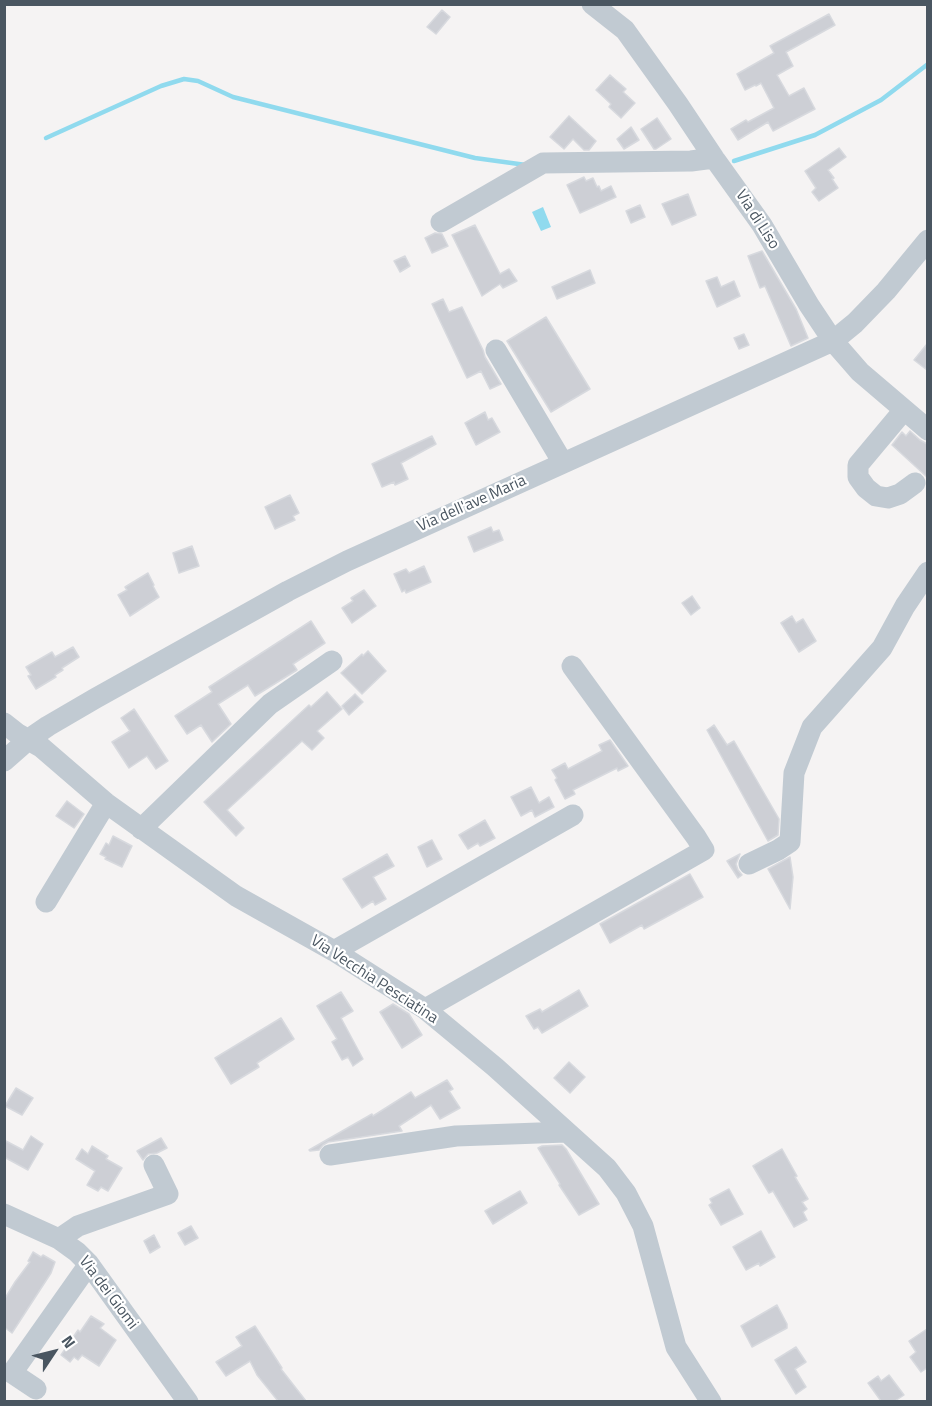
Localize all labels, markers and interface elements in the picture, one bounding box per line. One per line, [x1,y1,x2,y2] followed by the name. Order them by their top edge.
[731,187,783,253] street label: Via di Liso
[415,471,529,537] street label: Via dell'ave Maria
[307,932,441,1028] street label: Via Vecchia Pesciatina
[74,1253,142,1333] street label: Via dei Giomi
[24,1322,84,1382] north arrow
[56,1330,82,1353] text: N

